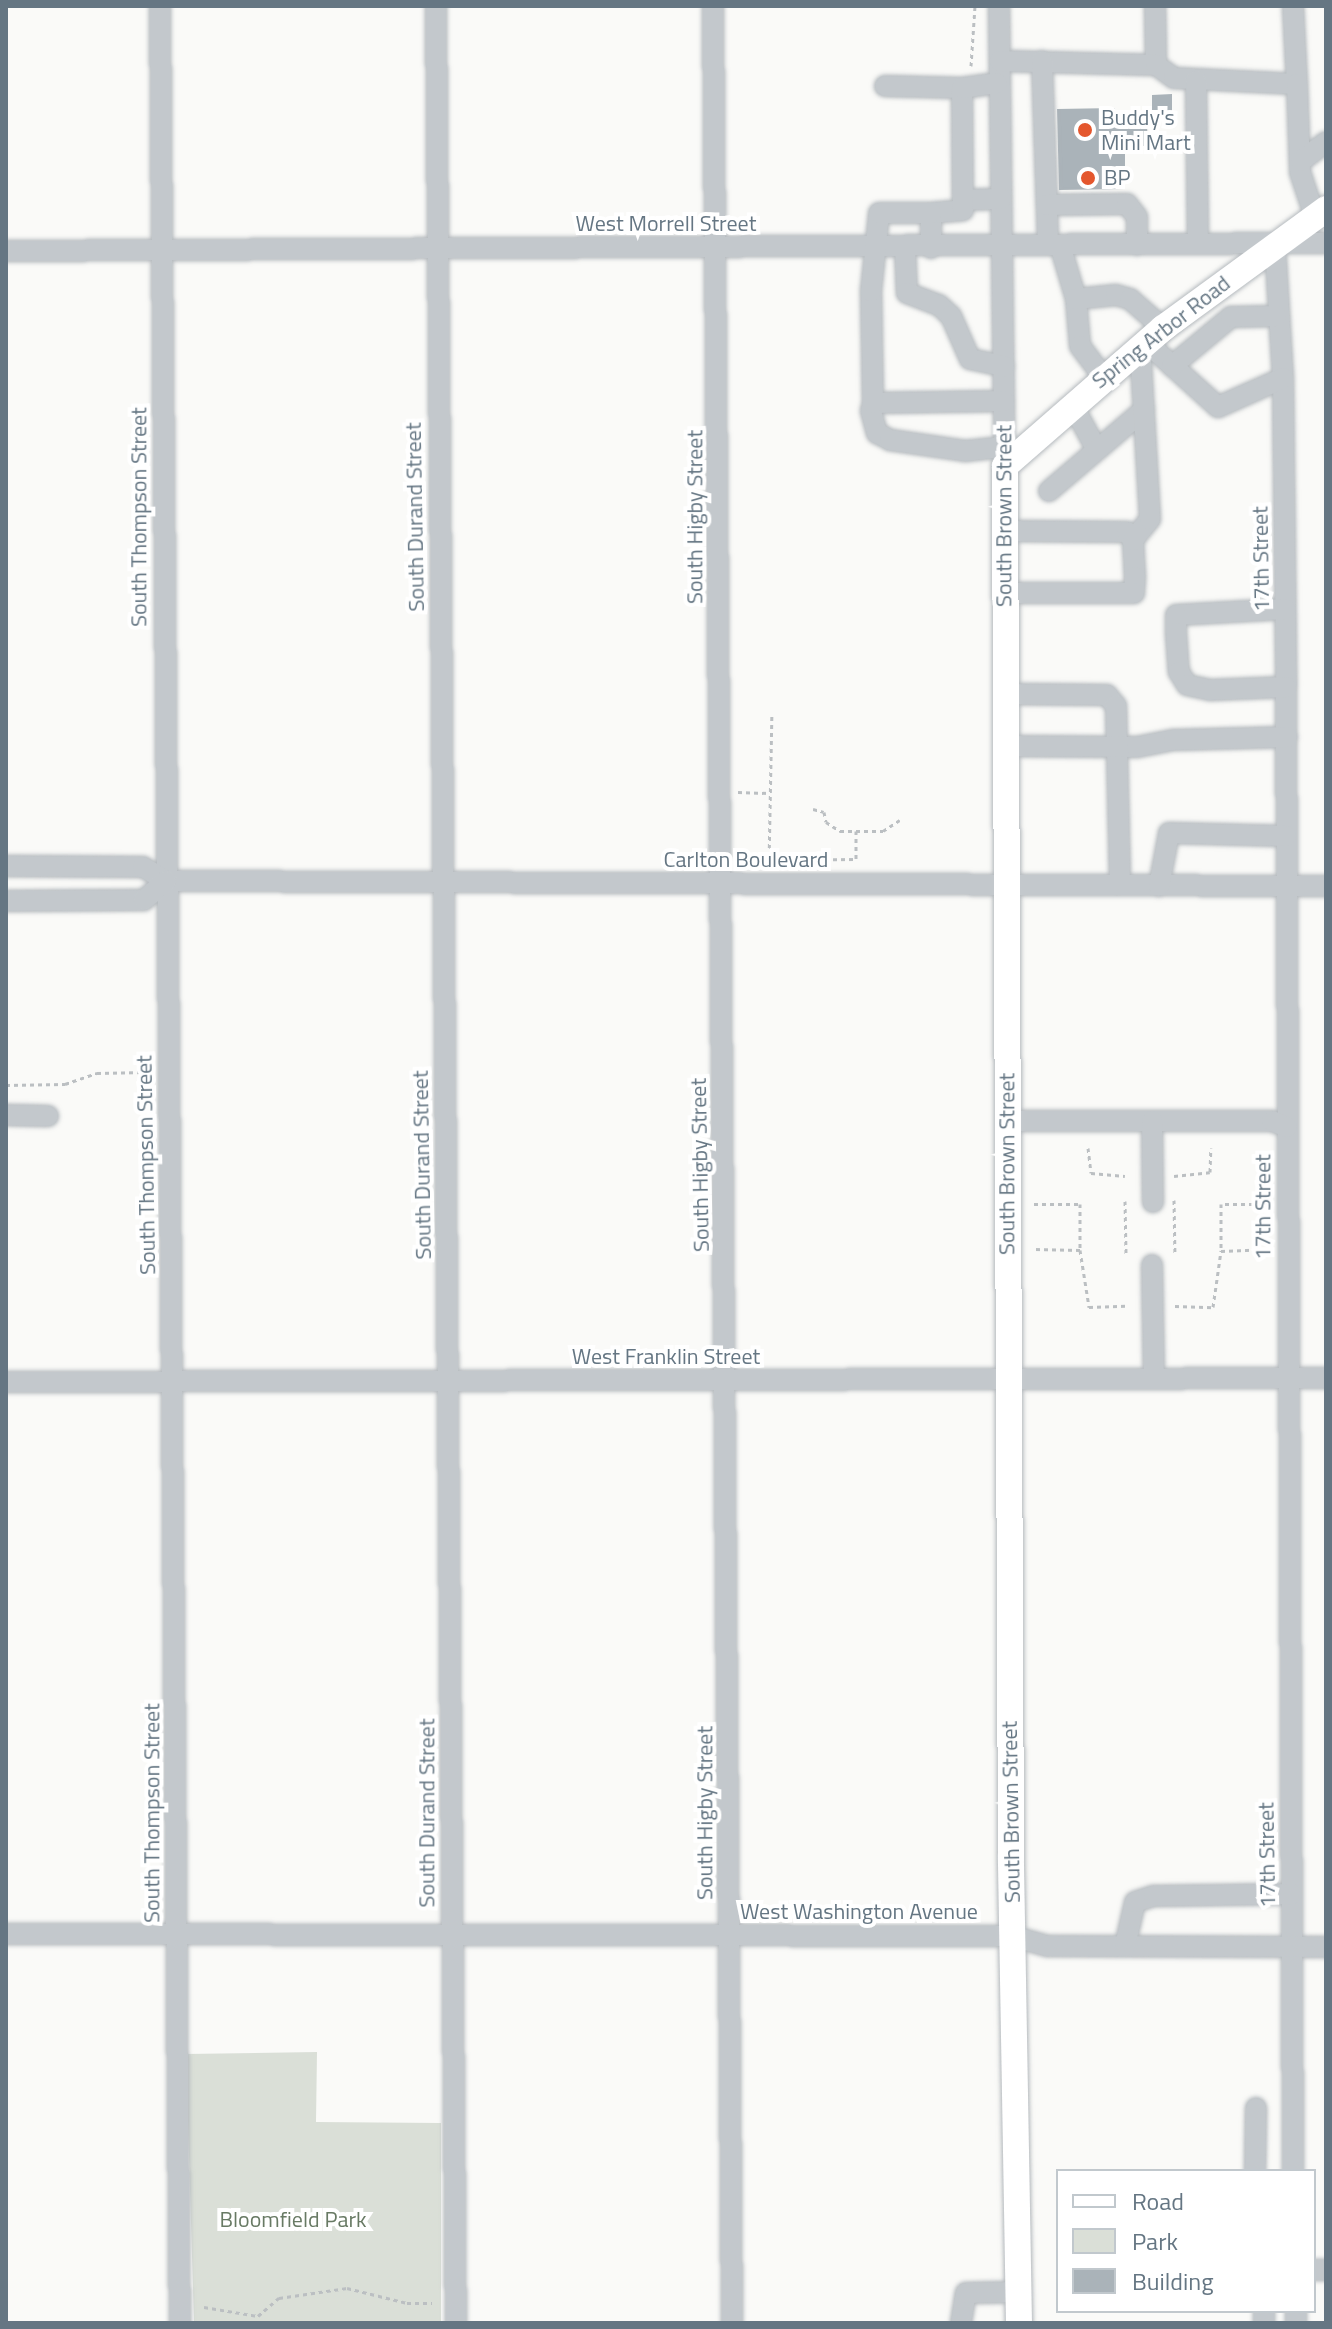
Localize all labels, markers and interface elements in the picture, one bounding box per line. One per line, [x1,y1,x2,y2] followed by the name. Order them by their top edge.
[1101,104,1191,156] place label: Buddy's Mini Mart
[1076,121,1094,139] marker: Buddy's Mini Mart
[1104,165,1131,191] place label: BP
[1079,169,1097,187] marker: BP
[576,211,756,237] street label: West Morrell Street
[1087,270,1235,394] street label: Spring Arbor Road
[126,407,152,627] street label: South Thompson Street
[400,422,430,612] street label: South Durand Street
[991,425,1017,607] street label: South Brown Street
[682,430,708,604] street label: South Higby Street
[1247,506,1275,612] street label: 17th Street
[664,847,828,873] street label: Carlton Boulevard
[131,1055,161,1275] street label: South Thompson Street
[407,1070,437,1260] street label: South Durand Street
[994,1073,1020,1255] street label: South Brown Street
[685,1078,715,1252] street label: South Higby Street
[1250,1154,1276,1260] street label: 17th Street
[572,1344,760,1370] street label: West Franklin Street
[139,1703,165,1923] street label: South Thompson Street
[414,1718,440,1908] street label: South Durand Street
[996,1721,1026,1903] street label: South Brown Street
[692,1726,718,1900] street label: South Higby Street
[1253,1802,1281,1908] street label: 17th Street
[740,1899,978,1925] street label: West Washington Avenue
[1056,2169,1316,2313] legend
[1132,2183,1184,2219] text: Road
[219,2207,367,2233] park label: Bloomfield Park
[1132,2223,1178,2259] text: Park
[1132,2263,1214,2299] text: Building

